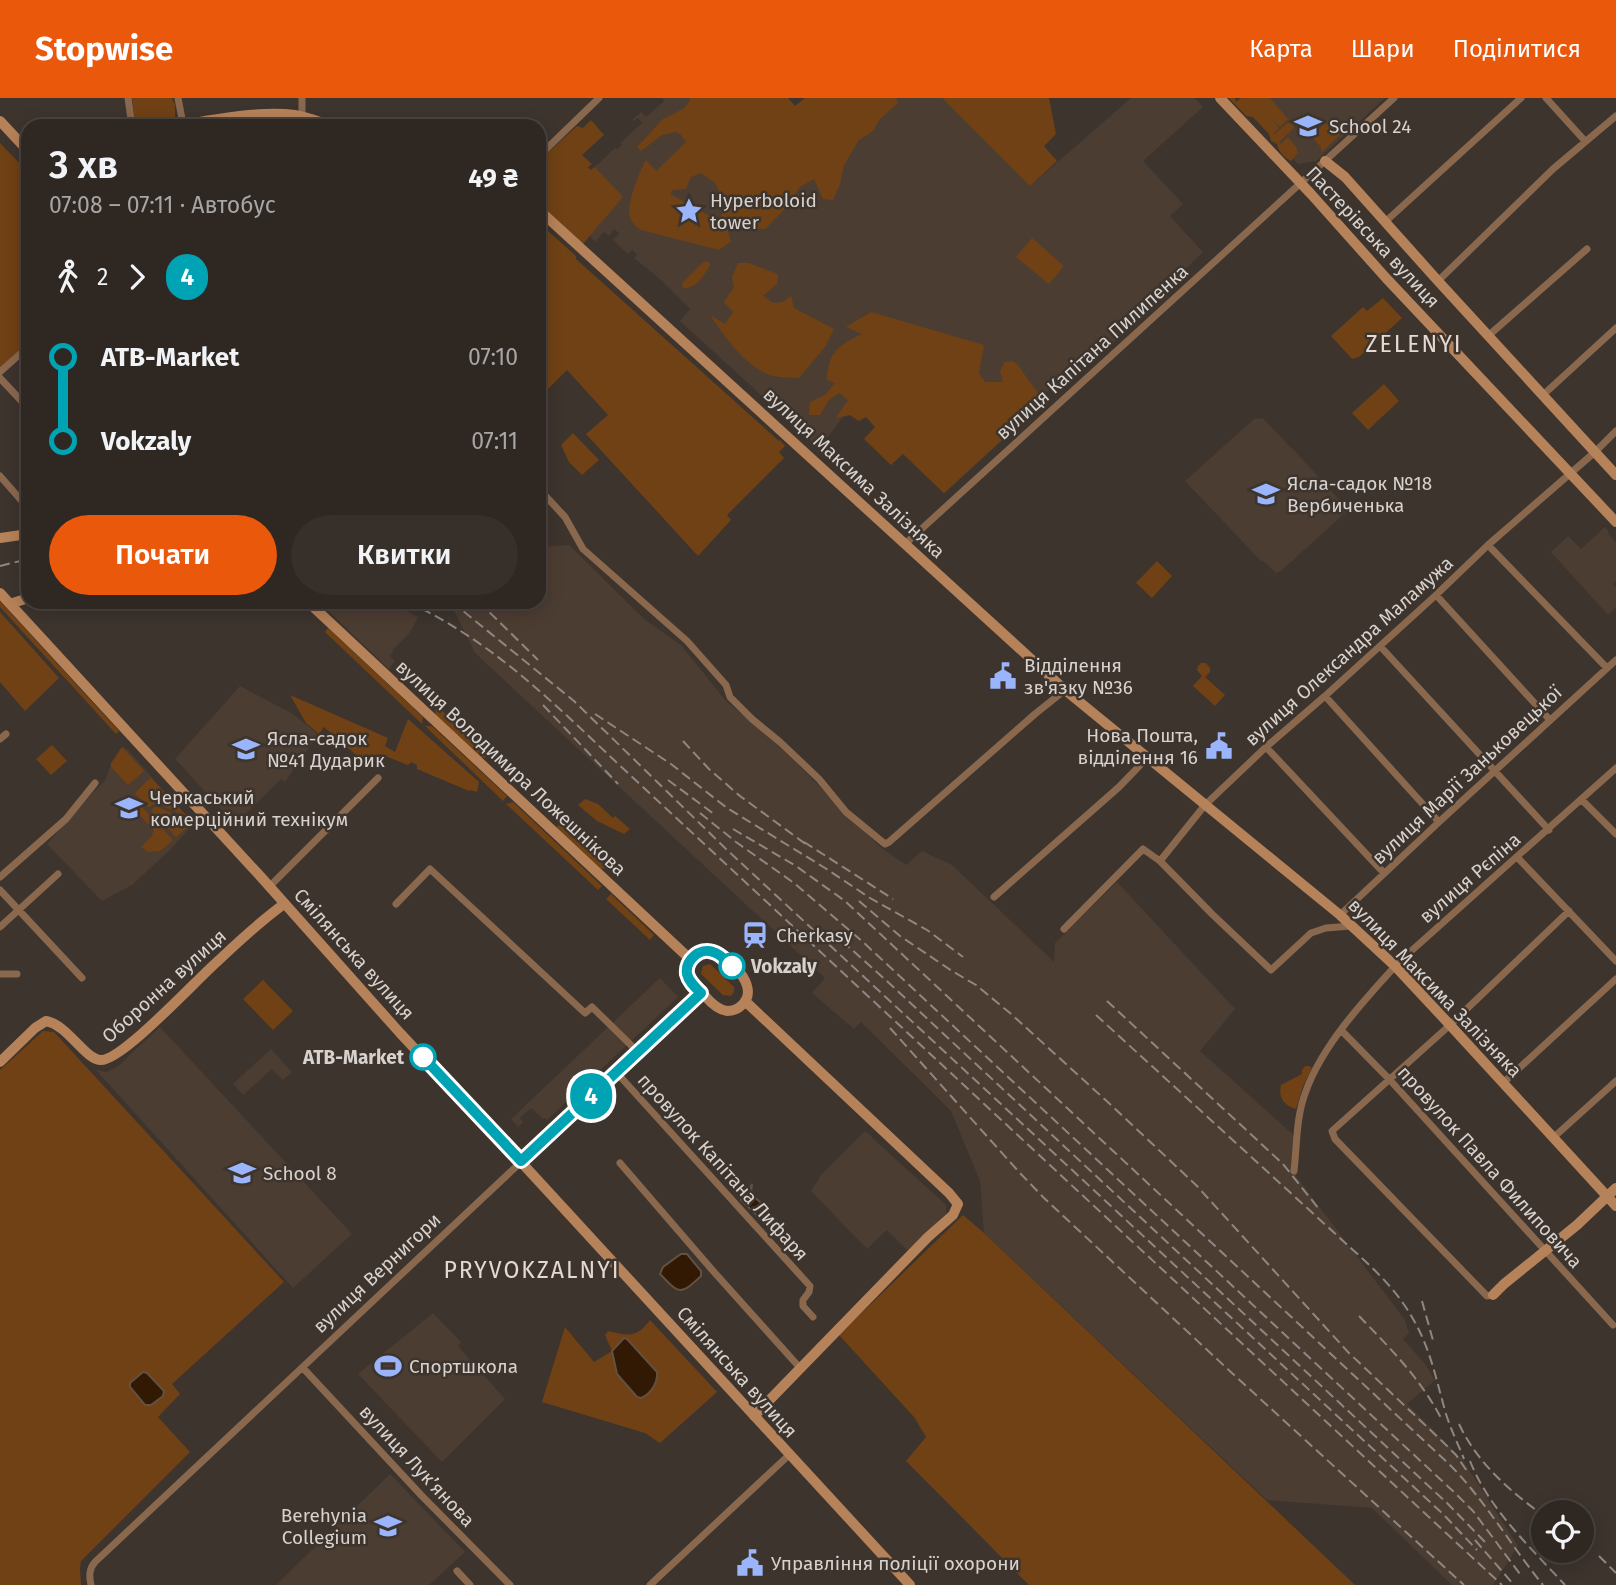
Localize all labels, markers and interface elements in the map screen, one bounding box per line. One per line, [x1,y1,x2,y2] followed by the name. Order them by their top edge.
[35,29,173,69] text: Stopwise
[1249,35,1313,63] text: Карта
[1351,35,1415,63] text: Шари
[1453,35,1581,63] text: Поділитися
[1293,111,1323,141] school or university icon: School 24
[1329,115,1411,138] place label: School 24
[49,142,118,188] text: 3 хв
[1301,161,1445,313] street label: Пастерівська вулиця
[468,163,518,194] text: 49 ₴
[710,189,817,234] place label: Hyperboloid tower
[49,191,276,219] text: 07:08 – 07:11 · Автобус
[674,196,704,226] place icon: Hyperboloid tower
[49,258,87,296] icon: walk
[118,258,156,296] icon: forward
[991,260,1193,444] street label: вулиця Капітана Пилипенка
[97,263,108,291] text: 2
[180,263,194,291] text: 4
[1365,330,1463,358] district label: ZELENYI
[101,342,239,373] text: ATB-Market
[468,343,518,371] text: 07:10
[759,383,949,563] street label: вулиця Максима Залізняка
[101,426,191,457] text: Vokzaly
[471,427,518,455] text: 07:11
[1287,472,1432,517] place label: Ясла-садок №18 Вербиченька
[1251,479,1281,509] school or university icon: Ясла-садок №18 Вербиченька
[49,515,277,595] button: Почати
[291,515,518,595] button: Квитки
[1240,551,1458,751] street label: вулиця Олександра Маламужа
[1024,654,1133,699] place label: Відділення зв'язку №36
[391,655,631,881] street label: вулиця Володимира Ложешнікова
[988,661,1018,691] public building icon: Відділення зв'язку №36
[1367,681,1567,869] street label: вулиця Марії Заньковецької
[1078,724,1198,769] place label: Нова Пошта, відділення 16
[267,727,385,772] place label: Ясла-садок №41 Дударик
[1204,731,1234,761] public building icon: Нова Пошта, відділення 16
[231,734,261,764] school or university icon: Ясла-садок №41 Дударик
[150,786,348,831] place label: Черкаський комерційний технікум
[114,793,144,823] school or university icon: Черкаський комерційний технікум
[1415,828,1525,928] street label: вулиця Рєпіна
[289,884,419,1024] street label: Смілянська вулиця
[1343,894,1527,1082] street label: вулиця Максима Залізняка
[740,920,770,950] station icon: Cherkasy
[97,924,231,1048] street label: Оборонна вулиця
[776,924,853,947] place label: Cherkasy
[719,953,745,979] marker: Vokzaly
[750,955,817,978] place label: Vokzaly
[410,1044,436,1070] marker: ATB-Market
[302,1046,405,1069] place label: ATB-Market
[1393,1061,1587,1273] street label: провулок Павла Филиповича
[633,1069,813,1265] street label: провулок Капітана Лифаря
[568,1073,614,1119] line badge: 4
[584,1082,598,1110] text: 4
[227,1158,257,1188] school or university icon: School 8
[263,1162,337,1185] place label: School 8
[309,1208,445,1338] street label: вулиця Вернигори
[443,1256,621,1284] district label: PRYVOKZALNYI
[672,1302,802,1442] street label: Смілянська вулиця
[373,1351,403,1381] sports icon: Спортшкола
[409,1355,518,1378] place label: Спортшкола
[355,1400,479,1532] street label: вулиця Лукʼянова
[1531,1500,1594,1563] map controls
[1531,1500,1594,1563] button: locate
[281,1504,367,1549] place label: Berehynia Collegium
[373,1511,403,1541] school or university icon: Berehynia Collegium
[735,1548,765,1578] public building icon: Управління поліції охорони
[771,1552,1020,1575] place label: Управління поліції охорони

